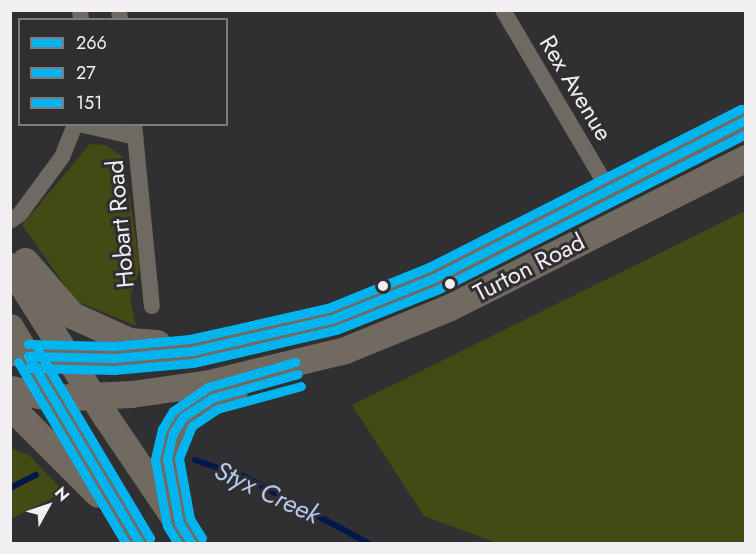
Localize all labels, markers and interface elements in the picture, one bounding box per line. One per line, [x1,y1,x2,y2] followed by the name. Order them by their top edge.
[18,18,228,126] legend
[76,30,107,56] text: 266
[533,30,619,146] street label: Rex Avenue
[76,60,96,86] text: 27
[76,90,102,116] text: 151
[100,159,140,289] street label: Hobart Road
[469,227,589,307] street label: Turton Road
[444,278,456,290] unlabelled marker
[377,280,389,292] unlabelled marker
[209,455,325,531] water label: Styx Creek
[18,476,78,536] north arrow
[49,482,75,506] text: N

